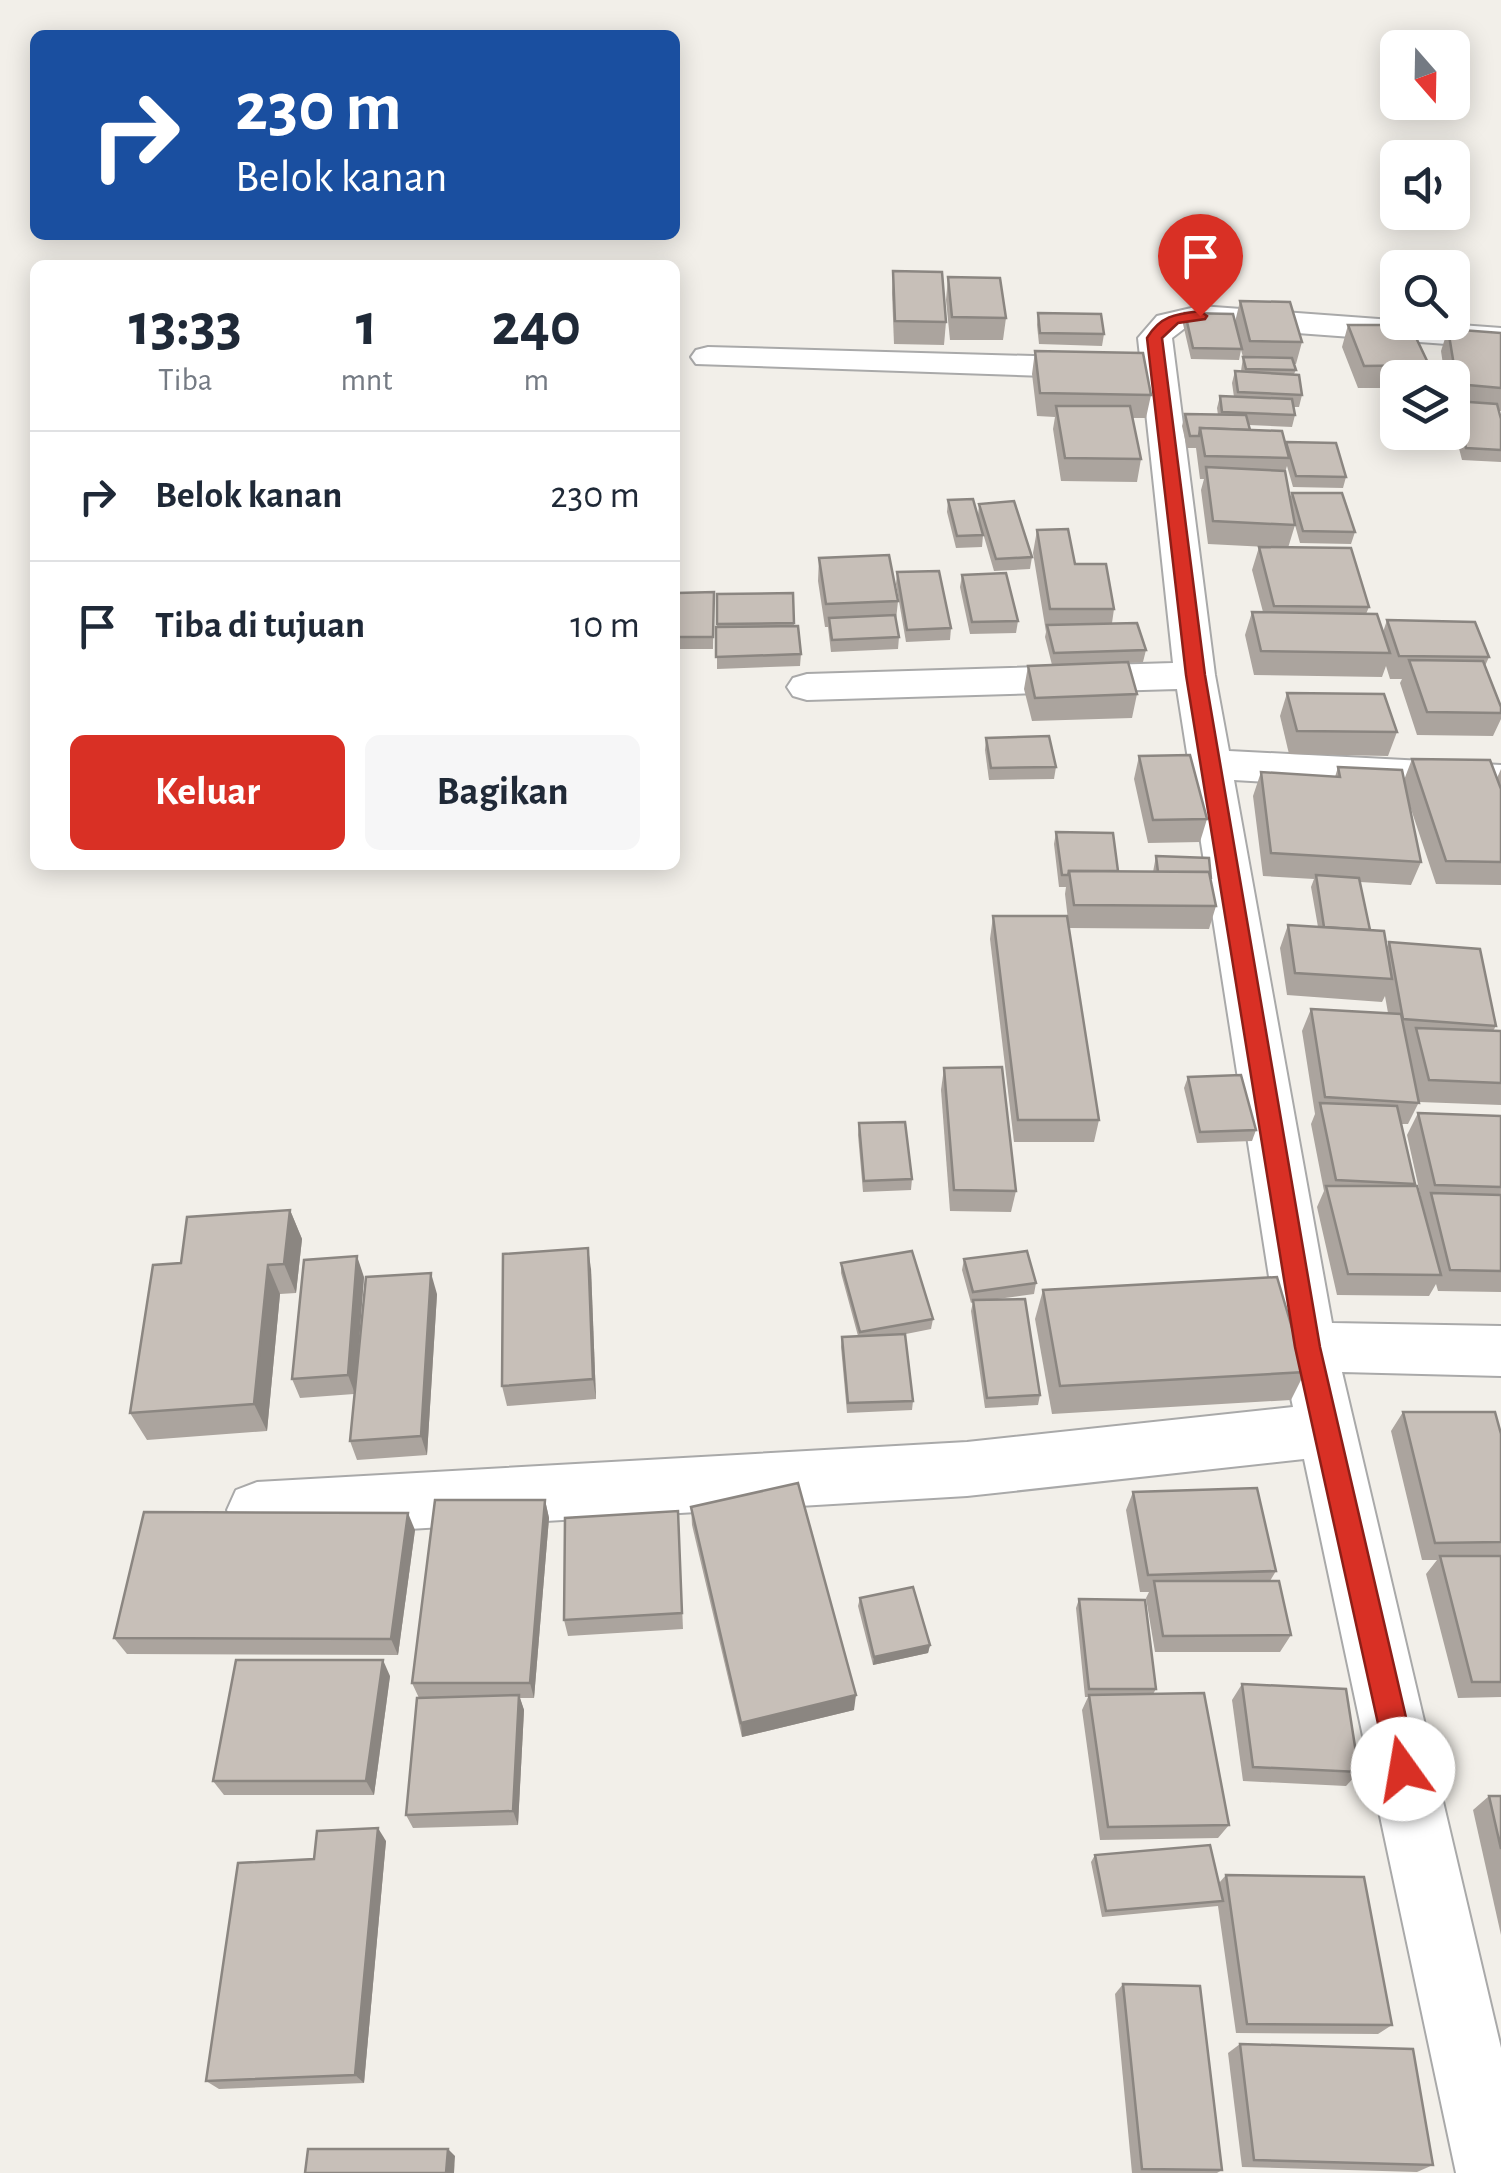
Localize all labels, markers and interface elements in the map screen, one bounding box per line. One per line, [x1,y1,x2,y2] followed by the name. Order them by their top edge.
[1380,30,1470,120] north arrow
[1380,30,1470,450] map controls
[70,70,200,200] icon: right
[235,73,402,143] text: 230 m
[1380,140,1470,230] button: sound
[235,155,447,200] text: Belok kanan
[1158,214,1243,317] pin
[1173,229,1228,284] icon: arrive
[1380,250,1470,340] button: search
[129,296,242,356] text: 13:33
[356,296,377,356] text: 1
[491,296,581,356] text: 240
[1380,360,1470,450] button: layers
[158,364,213,396] text: Tiba
[341,364,393,396] text: mnt
[523,364,549,396] text: m
[70,469,125,524] icon: right
[155,477,342,515] text: Belok kanan
[550,477,640,515] text: 230 m
[70,599,125,654] icon: arrive
[155,607,365,645] text: Tiba di tujuan
[570,607,640,645] text: 10 m
[70,735,345,850] button: Keluar
[365,735,640,850] button: Bagikan
[1351,1717,1455,1821] position arrow

